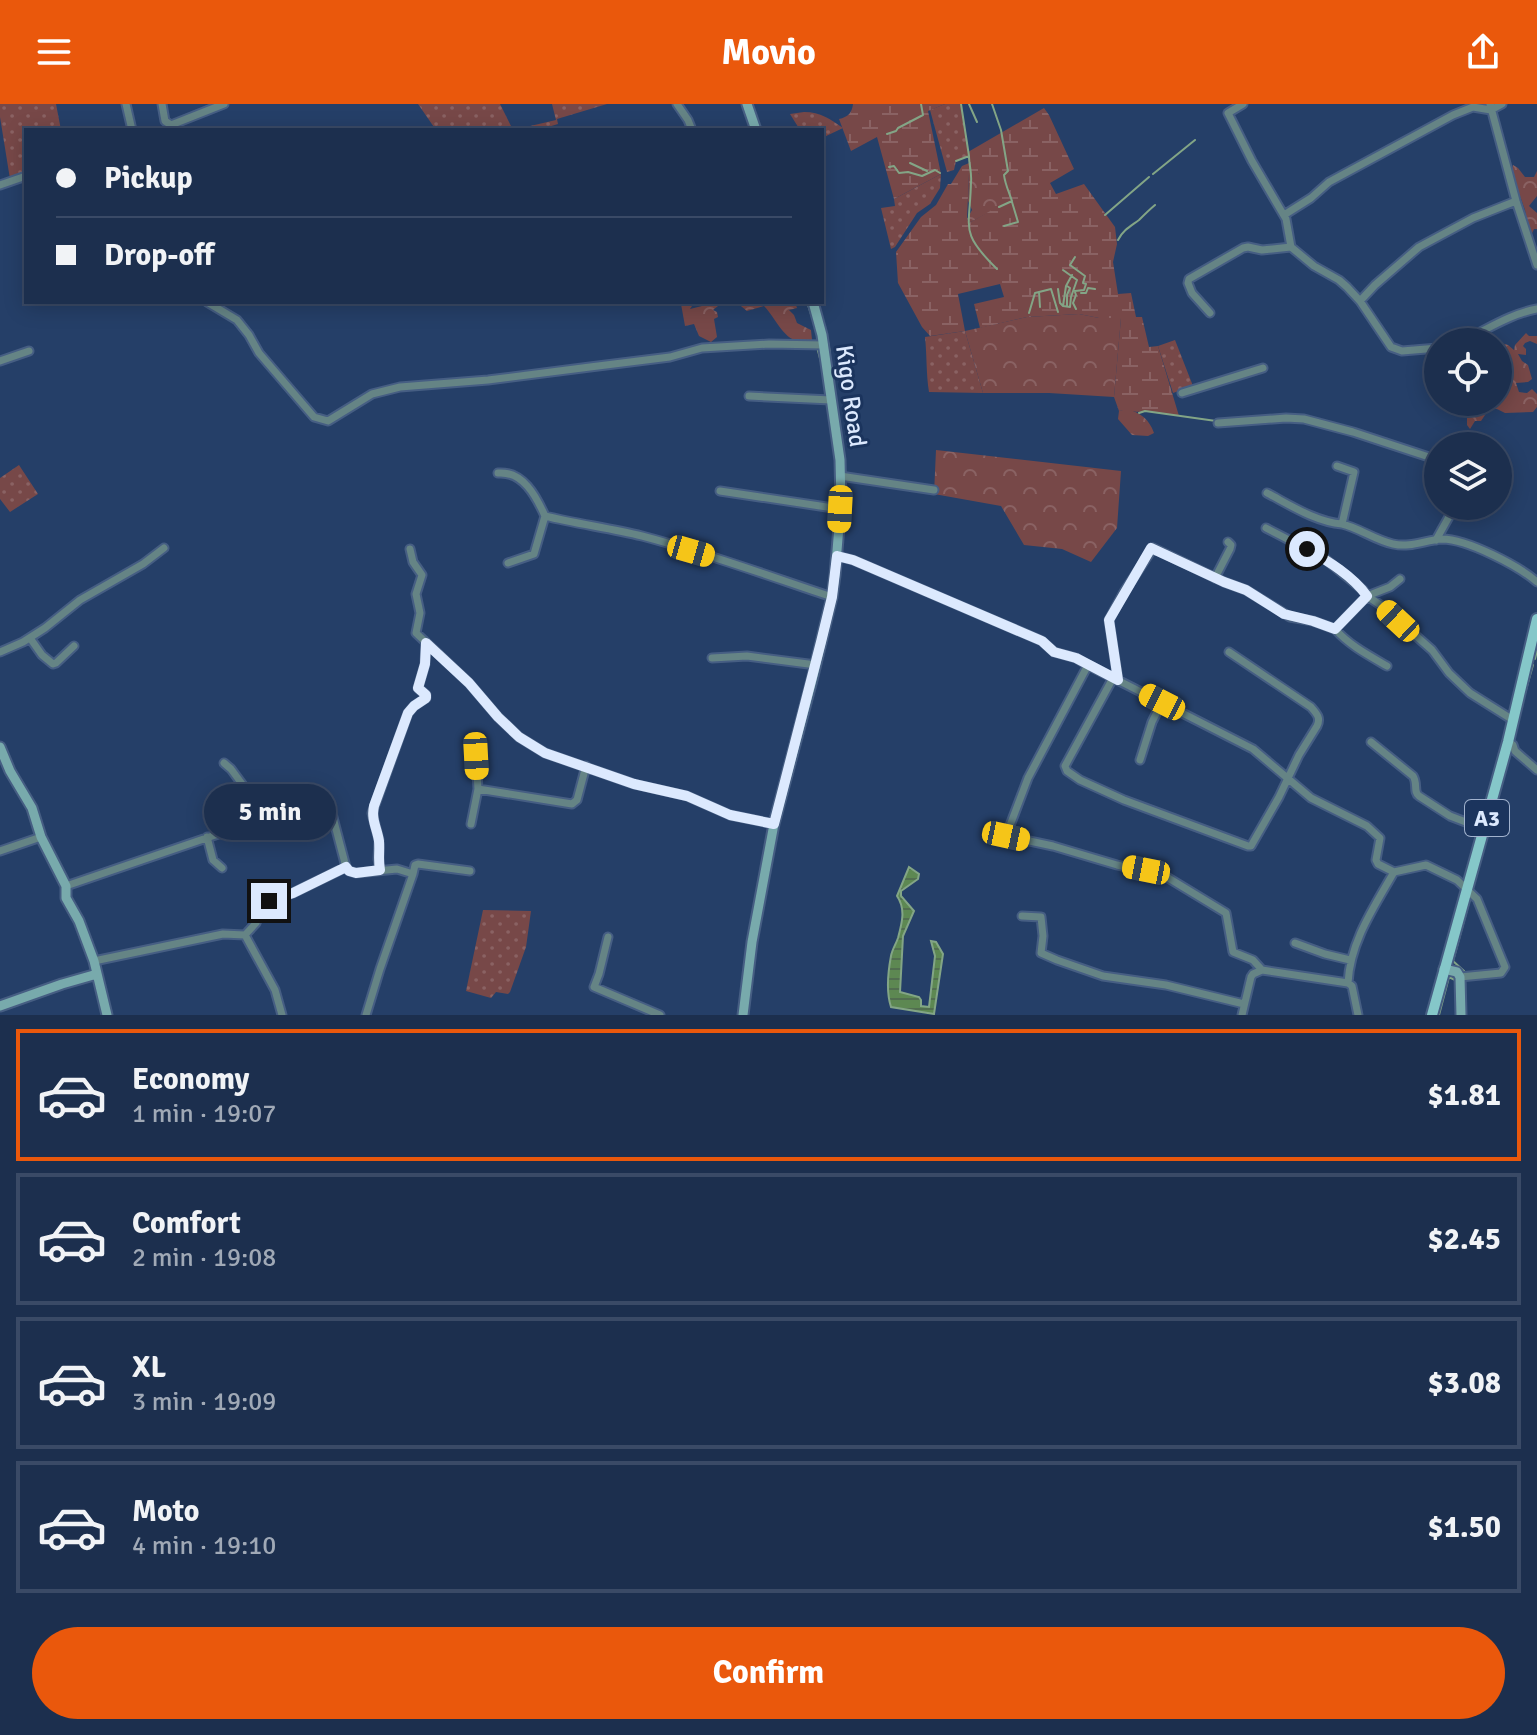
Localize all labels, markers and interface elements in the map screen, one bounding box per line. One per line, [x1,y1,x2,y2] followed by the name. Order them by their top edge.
[32,30,76,74] icon: menu
[721,30,816,75] text: Movio
[1461,30,1505,74] icon: share
[104,160,193,197] text: Pickup
[104,237,214,274] text: Drop-off
[1424,328,1512,520] map controls
[1424,328,1512,416] button: locate
[829,343,873,449] street label: Kigo Road
[1424,432,1512,520] button: layers
[827,484,853,534] car
[1289,531,1325,567] route start
[665,533,717,569] car
[1372,596,1424,646] car
[1135,680,1189,724] car
[463,731,489,781] car
[203,785,335,841] callout: 5 min
[239,796,301,828] text: 5 min
[1465,800,1509,836] road number: A3
[980,819,1032,853] car
[1120,854,1172,886] car
[251,883,287,919] route end
[36,1059,108,1131] icon: car
[132,1061,249,1098] text: Economy
[1428,1077,1501,1114] text: $1.81
[132,1098,276,1130] text: 1 min · 19:07
[36,1203,108,1275] icon: car
[132,1205,241,1242] text: Comfort
[1428,1221,1501,1258] text: $2.45
[132,1242,276,1274] text: 2 min · 19:08
[36,1347,108,1419] icon: car
[132,1349,166,1386] text: XL
[1428,1365,1501,1402] text: $3.08
[132,1386,276,1418] text: 3 min · 19:09
[36,1491,108,1563] icon: car
[132,1493,199,1530] text: Moto
[1428,1509,1501,1546] text: $1.50
[132,1530,276,1562] text: 4 min · 19:10
[32,1627,1505,1719] button: Confirm

